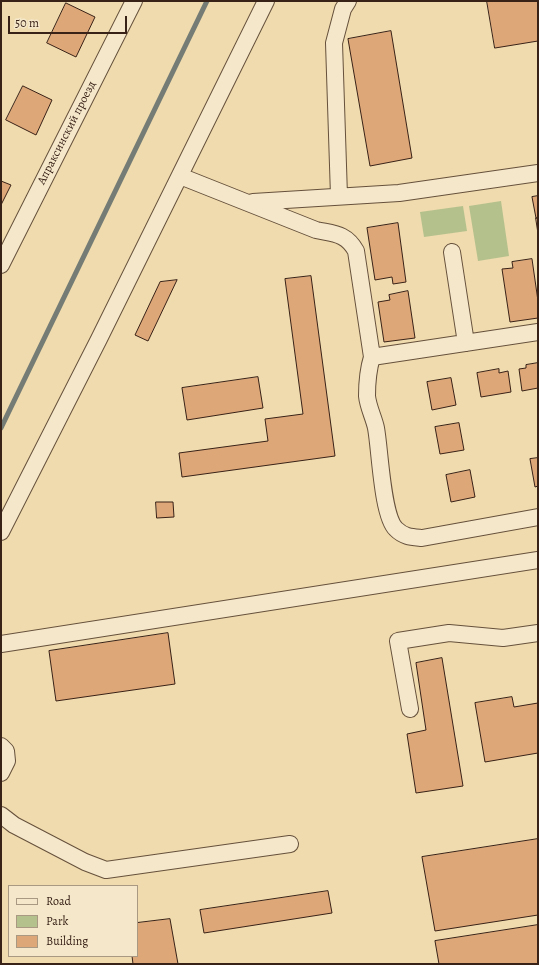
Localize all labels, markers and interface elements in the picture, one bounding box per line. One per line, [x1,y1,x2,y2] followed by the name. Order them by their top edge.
[10,8,129,34] scale bar
[15,15,39,31] text: 50 m
[35,79,99,187] street label: Апраксинский проезд
[8,885,138,957] legend
[46,893,71,909] text: Road
[46,913,69,929] text: Park
[46,933,88,949] text: Building

